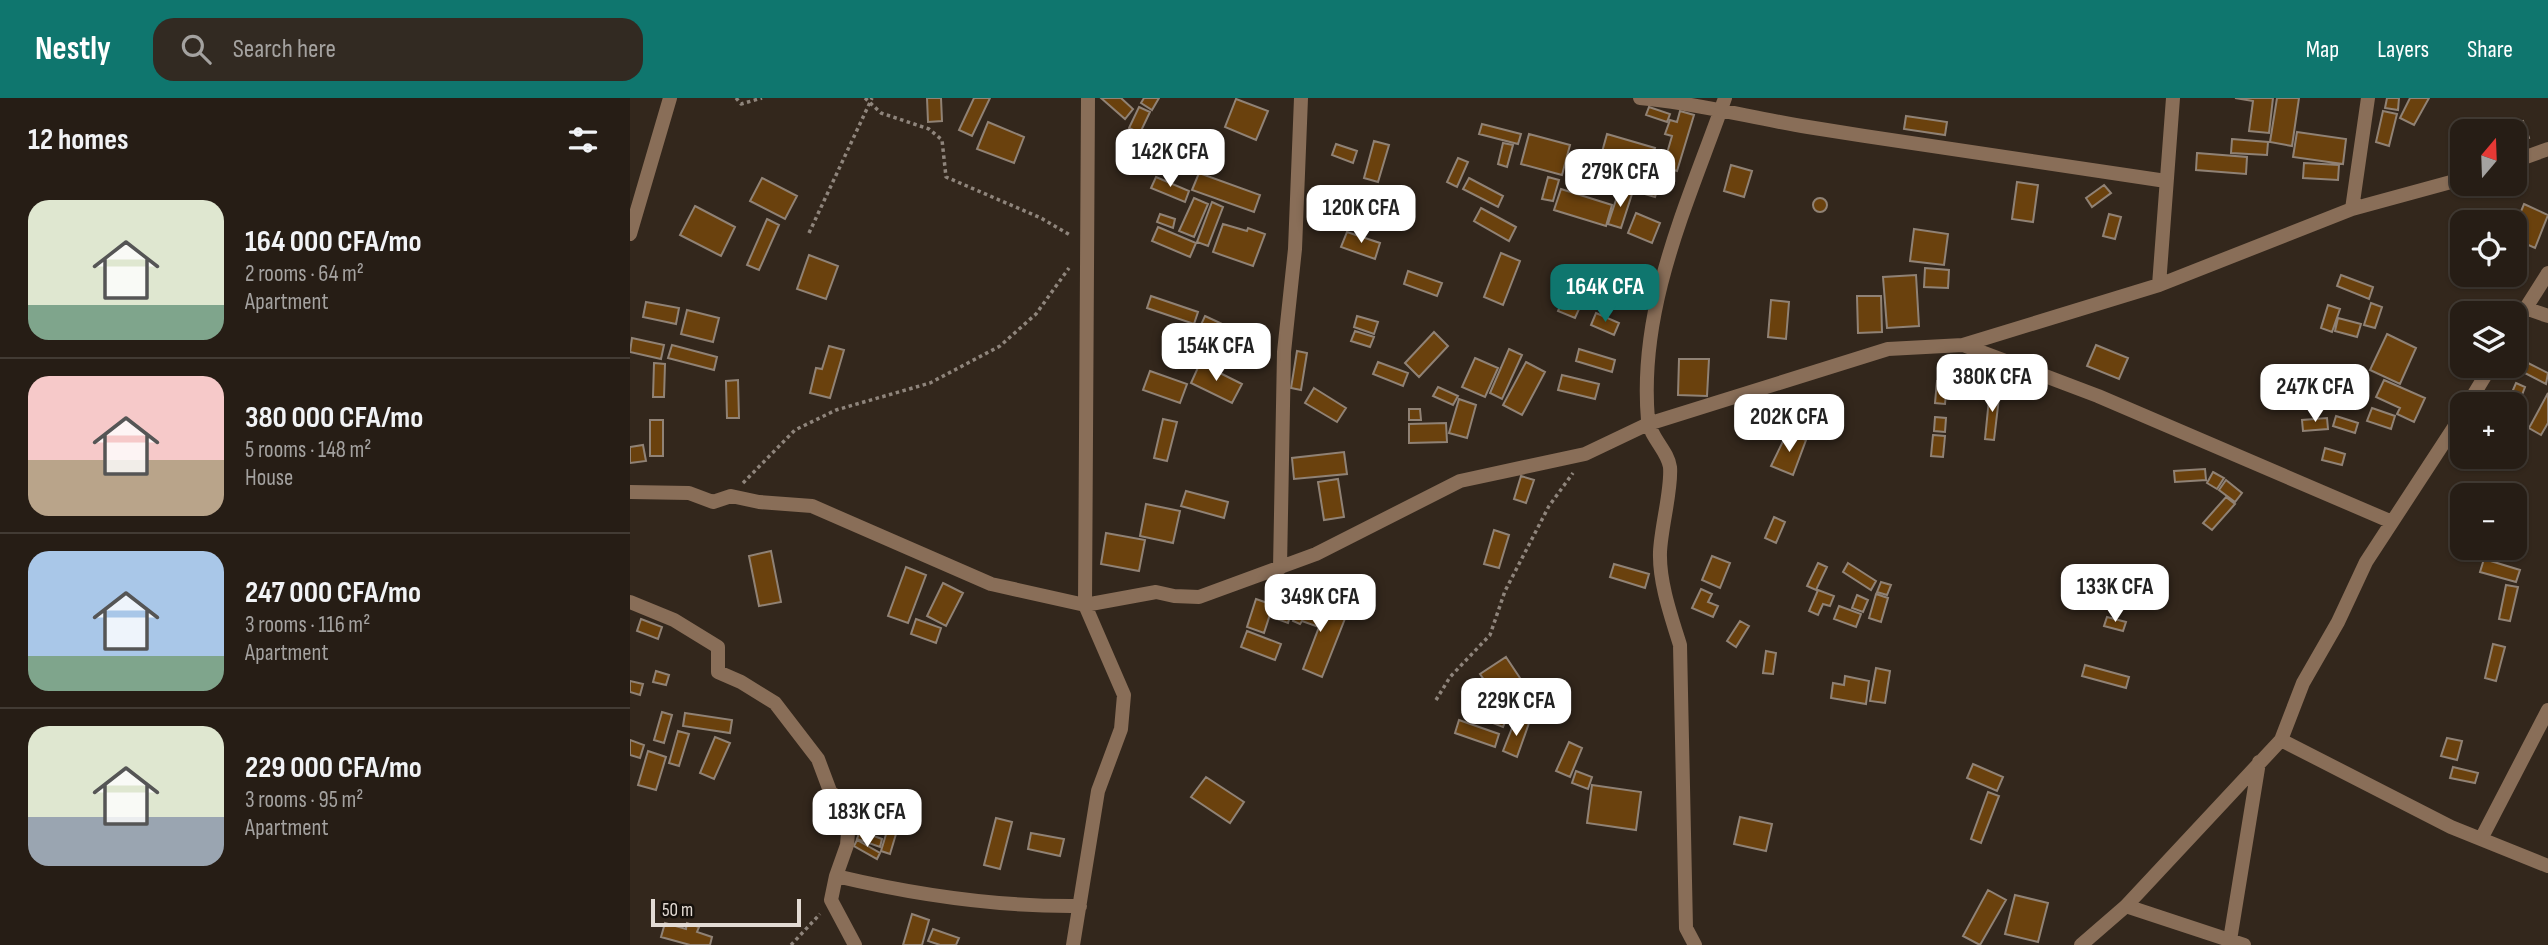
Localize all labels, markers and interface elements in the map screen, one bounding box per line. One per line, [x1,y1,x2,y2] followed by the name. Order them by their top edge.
[153,18,643,81] search box
[35,29,111,69] text: Nestly
[177,30,215,68] icon: search
[233,34,336,65] text: Search here
[2306,35,2339,64] text: Map
[2377,35,2429,64] text: Layers
[2467,35,2513,64] text: Share
[2450,119,2527,196] north arrow
[2450,119,2527,560] map controls
[564,121,602,159] icon: filters
[28,122,129,158] text: 12 homes
[1098,130,1242,189] pin: 142K CFA
[1132,138,1208,166] text: 142K CFA
[1548,150,1692,209] pin: 279K CFA
[1581,158,1659,186] text: 279K CFA
[1289,186,1433,245] pin: 120K CFA
[1323,194,1399,222] text: 120K CFA
[2450,210,2527,287] button: locate
[245,224,422,260] text: 164 000 CFA/mo
[84,228,168,312] icon: home
[245,260,364,288] text: 2 rooms · 64 m²
[1533,264,1677,324] pin: 164K CFA
[1566,273,1644,301] text: 164K CFA
[245,288,329,316] text: Apartment
[2450,301,2527,378] button: layers
[1144,324,1288,383] pin: 154K CFA
[1178,332,1254,360] text: 154K CFA
[1920,354,2064,414] pin: 380K CFA
[1953,363,2031,391] text: 380K CFA
[2243,364,2387,424] pin: 247K CFA
[2276,373,2354,401] text: 247K CFA
[2450,392,2527,469] button: +
[1717,394,1861,454] pin: 202K CFA
[245,400,423,436] text: 380 000 CFA/mo
[1750,403,1828,431] text: 202K CFA
[84,404,168,488] icon: home
[245,436,372,464] text: 5 rooms · 148 m²
[245,464,293,492] text: House
[2450,483,2527,560] button: −
[2043,564,2187,624] pin: 133K CFA
[2077,573,2153,601] text: 133K CFA
[1248,574,1392,634] pin: 349K CFA
[245,575,421,611] text: 247 000 CFA/mo
[84,579,168,663] icon: home
[1281,583,1359,611] text: 349K CFA
[245,611,370,639] text: 3 rooms · 116 m²
[245,639,329,667] text: Apartment
[1444,678,1588,738] pin: 229K CFA
[1477,687,1555,715] text: 229K CFA
[245,750,422,786] text: 229 000 CFA/mo
[84,754,168,838] icon: home
[245,786,364,814] text: 3 rooms · 95 m²
[795,790,939,849] pin: 183K CFA
[829,798,905,826] text: 183K CFA
[245,814,329,842] text: Apartment
[651,896,802,928] scale bar
[662,899,693,922] text: 50 m

